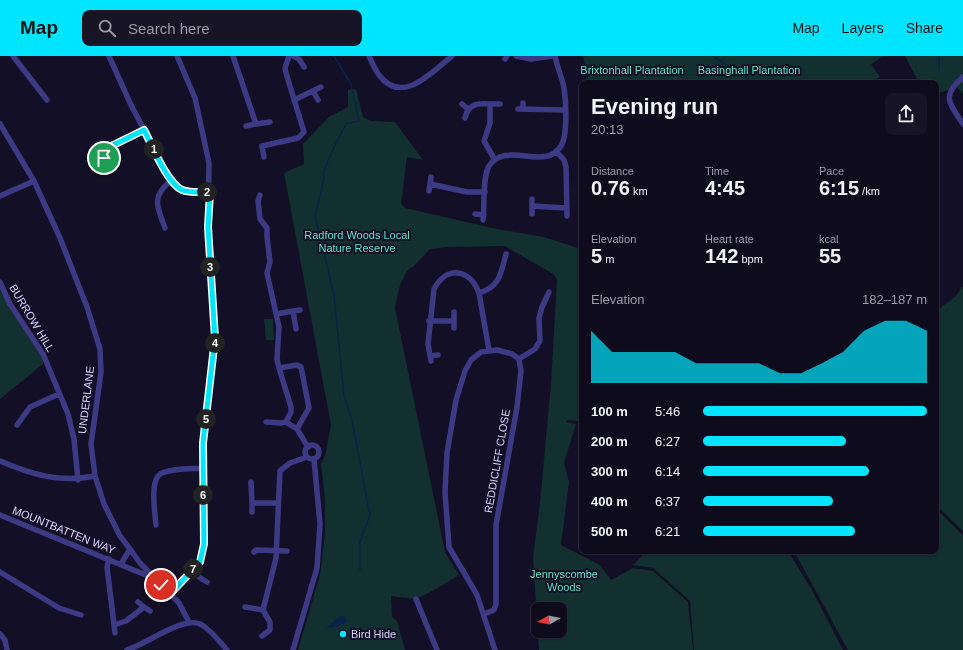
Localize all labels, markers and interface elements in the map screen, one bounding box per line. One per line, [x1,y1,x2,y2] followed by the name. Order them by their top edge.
[82,10,362,46] search box
[20,17,58,38] text: Map
[96,17,118,39] icon: search
[128,20,210,37] text: Search here
[792,20,820,36] text: Map
[842,20,884,36] text: Layers
[906,20,943,36] text: Share
[580,64,684,76] park label: Brixtonhall Plantation
[698,64,800,76] park label: Basinghall Plantation
[885,93,927,135] button: share
[591,94,718,119] text: Evening run
[591,122,624,137] text: 20:13
[144,139,164,159] pin: 1
[87,141,121,175] pin
[151,143,157,155] text: 1
[93,147,115,169] icon: arrive
[591,165,634,177] text: Distance
[705,165,729,177] text: Time
[819,165,844,177] text: Pace
[591,177,630,199] text: 0.76
[705,177,745,199] text: 4:45
[819,177,859,199] text: 6:15
[197,182,217,202] pin: 2
[630,185,648,197] text: km
[859,185,880,197] text: /km
[204,186,210,198] text: 2
[304,229,410,254] park label: Radford Woods Local Nature Reserve
[591,233,636,245] text: Elevation
[705,233,754,245] text: Heart rate
[819,233,839,245] text: kcal
[591,245,602,267] text: 5
[705,245,738,267] text: 142
[819,245,841,267] text: 55
[602,253,614,265] text: m
[738,253,763,265] text: bpm
[200,257,220,277] pin: 3
[207,261,213,273] text: 3
[7,282,57,354] street label: BURROW HILL
[591,292,644,307] text: Elevation
[862,292,927,307] text: 182–187 m
[205,333,225,353] pin: 4
[212,337,218,349] text: 4
[76,366,96,434] street label: UNDERLANE
[591,404,628,419] text: 100 m
[655,404,680,419] text: 5:46
[482,408,512,514] street label: REDDICLIFF CLOSE
[196,409,216,429] pin: 5
[203,413,209,425] text: 5
[591,434,628,449] text: 200 m
[655,434,680,449] text: 6:27
[591,464,628,479] text: 300 m
[655,464,680,479] text: 6:14
[193,485,213,505] pin: 6
[200,489,206,501] text: 6
[591,494,628,509] text: 400 m
[655,494,680,509] text: 6:37
[11,504,118,556] street label: MOUNTBATTEN WAY
[591,524,628,539] text: 500 m
[655,524,680,539] text: 6:21
[183,559,203,579] pin: 7
[190,563,196,575] text: 7
[144,568,178,602] pin
[530,568,598,593] park label: Jennyscombe Woods
[150,574,172,596] icon: check
[531,602,567,638] north arrow
[531,602,567,638] map controls
[351,628,396,640] place label: Bird Hide
[338,629,348,639] marker: Bird Hide

